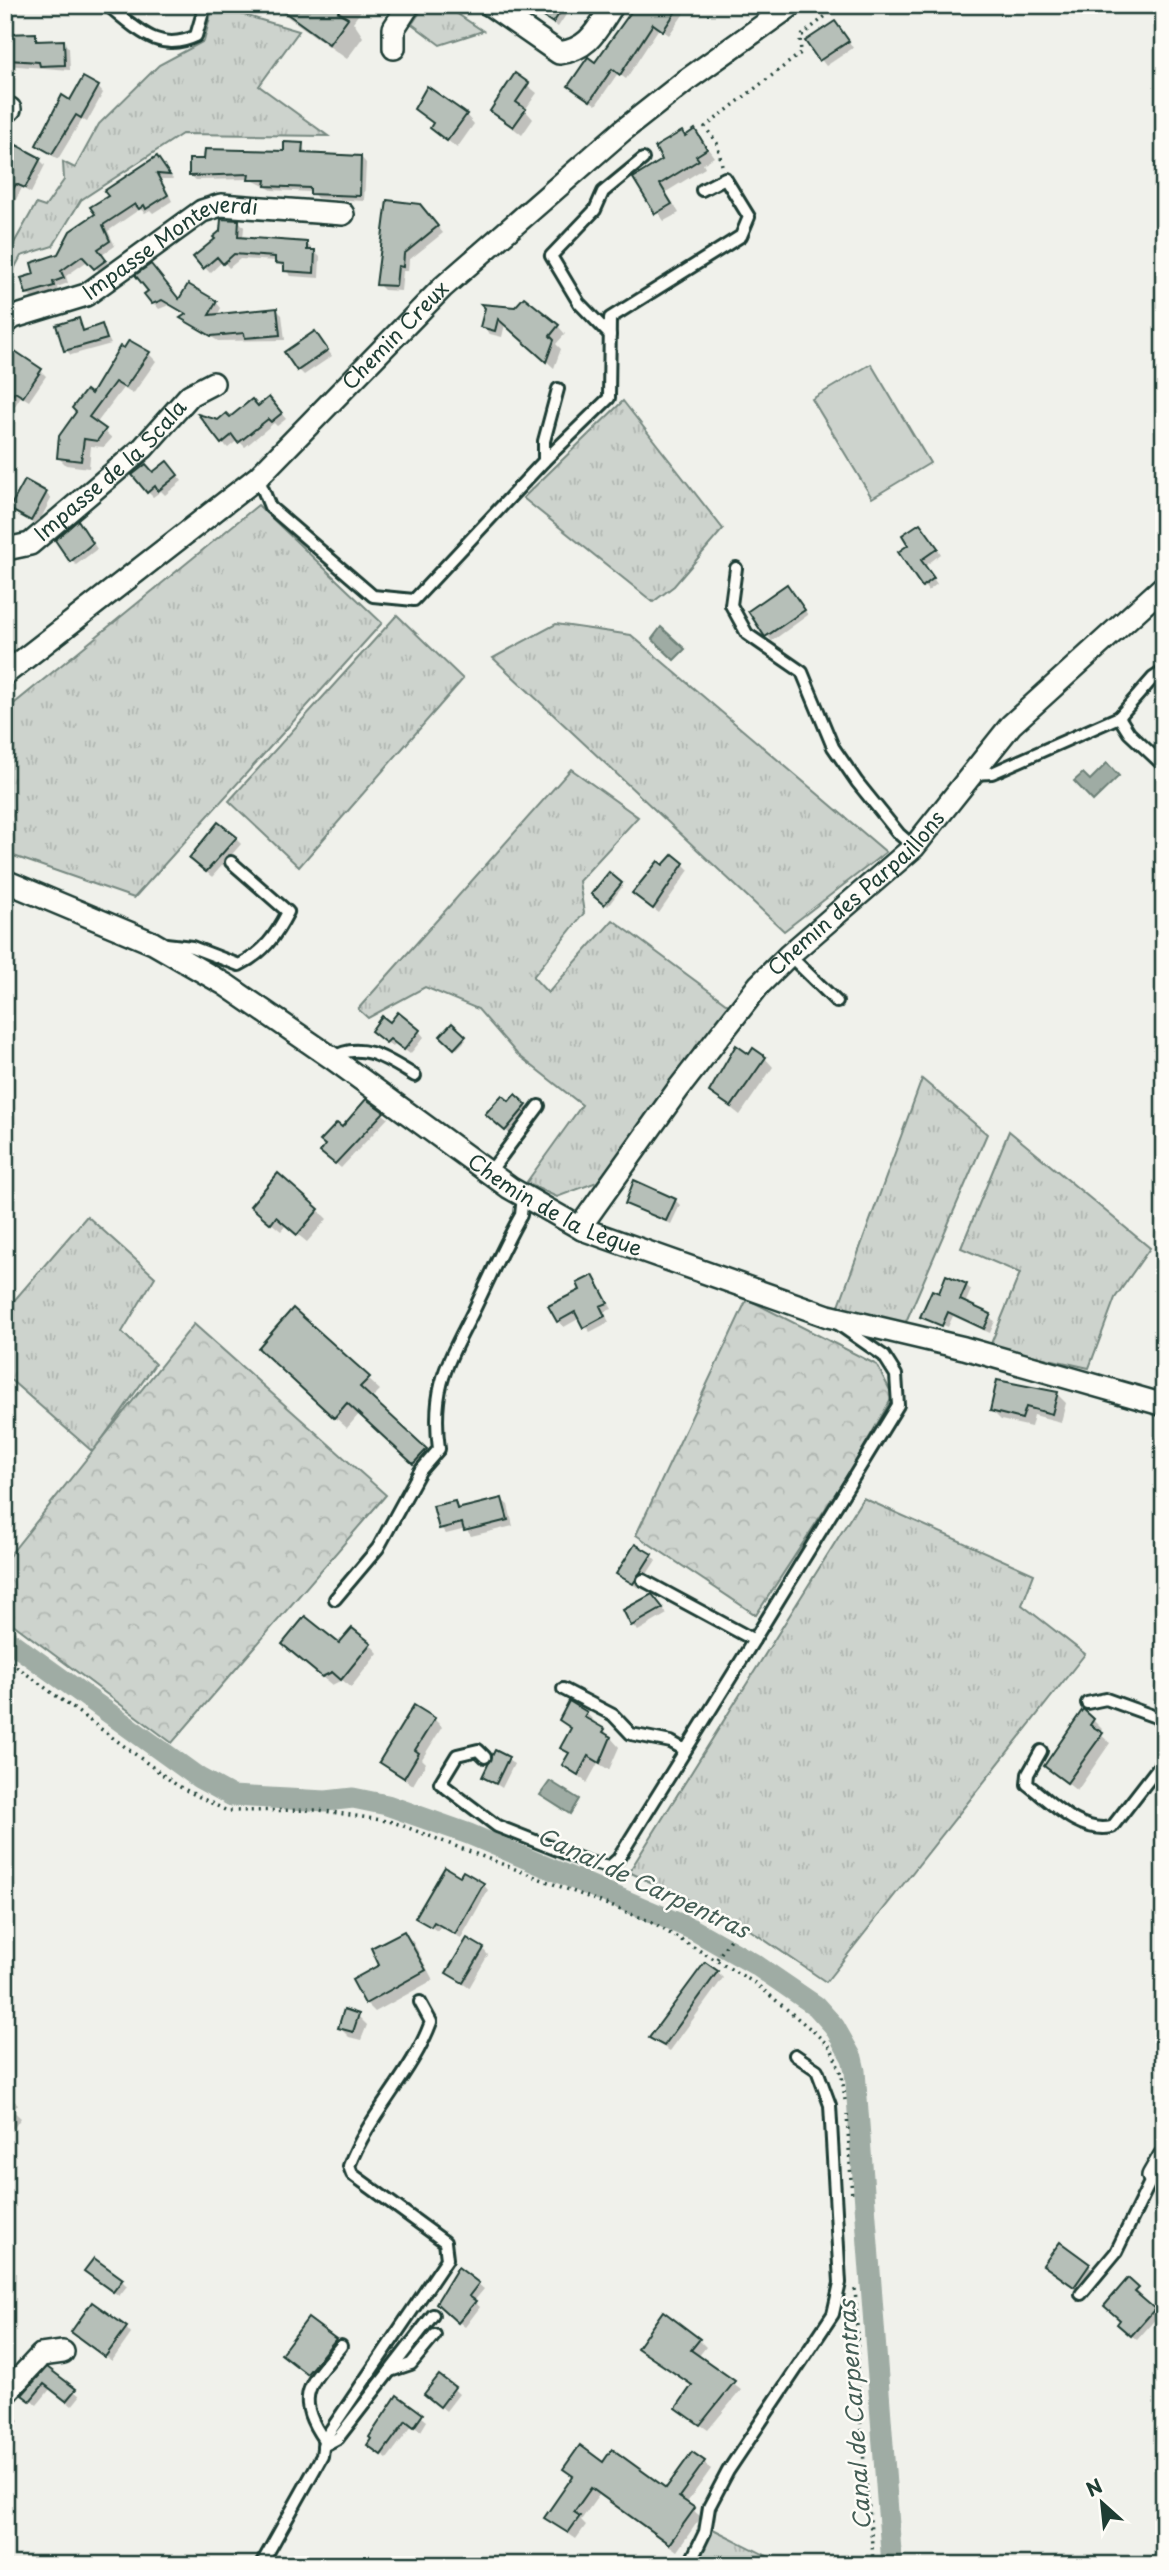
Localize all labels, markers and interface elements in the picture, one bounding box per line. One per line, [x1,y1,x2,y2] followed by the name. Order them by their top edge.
[75,187,259,307] street label: Impasse Monteverdi
[333,272,455,396] street label: Chemin Creux
[26,391,193,548] street label: Impasse de la Scala
[759,803,951,982] street label: Chemin des Parpaillons
[462,1144,647,1263] street label: Chemin de la Lègue
[532,1817,758,1947] water label: Canal de Carpentras
[828,2296,879,2531] water label: Canal de Carpentras
[1068,2468,1138,2538] north arrow
[1081,2471,1107,2503] text: N

